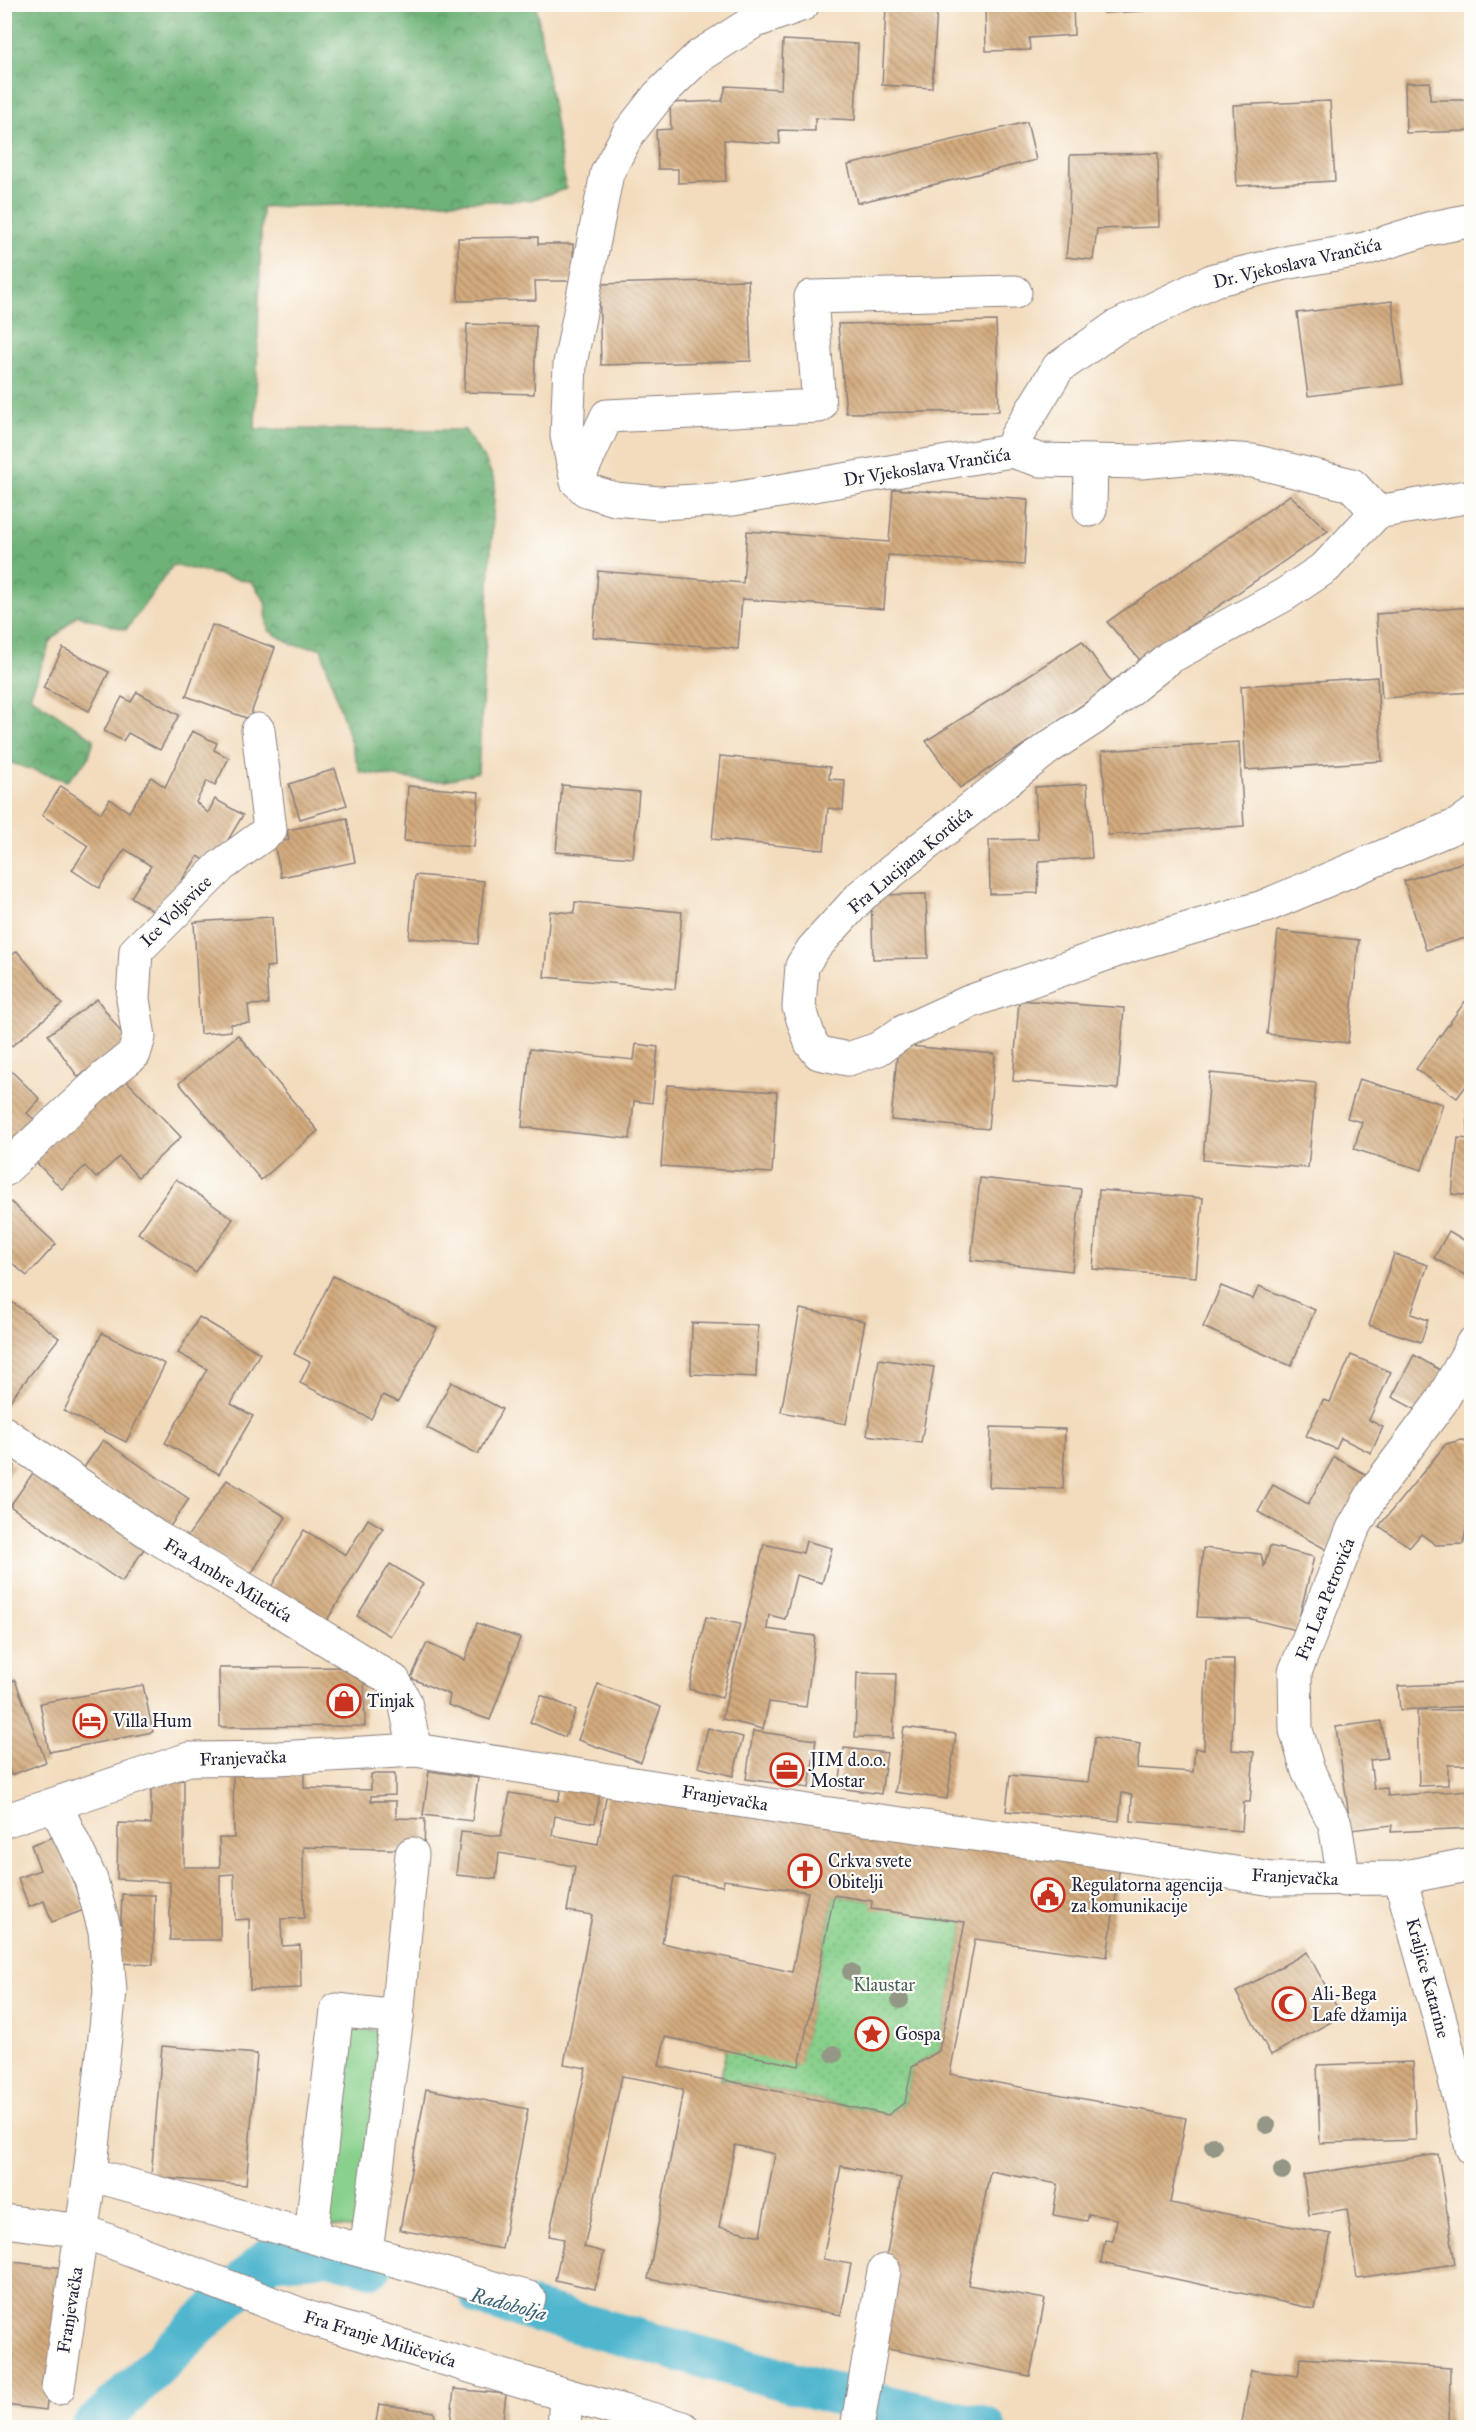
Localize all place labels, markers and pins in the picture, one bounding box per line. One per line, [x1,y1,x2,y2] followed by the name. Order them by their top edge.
[326,1683,362,1719] shop icon: Tinjak
[367,1690,415,1712] place label: Tinjak
[72,1703,108,1739] hotel icon: Villa Hum
[112,1710,192,1732] place label: Villa Hum
[808,1749,886,1792] place label: JIM d.o.o. Mostar
[769,1752,805,1788] office icon: JIM d.o.o. Mostar
[828,1850,912,1893] place label: Crkva svete Obitelji
[787,1853,823,1889] church icon: Crkva svete Obitelji
[1071,1874,1223,1917] place label: Regulatorna agencija za komunikacije
[1030,1877,1066,1913] public building icon: Regulatorna agencija za komunikacije
[1311,1983,1408,2026] place label: Ali-Bega Lafe džamija
[1271,1986,1307,2022] mosque icon: Ali-Bega Lafe džamija
[854,2016,890,2052] place icon: Gospa
[895,2023,941,2045] place label: Gospa

